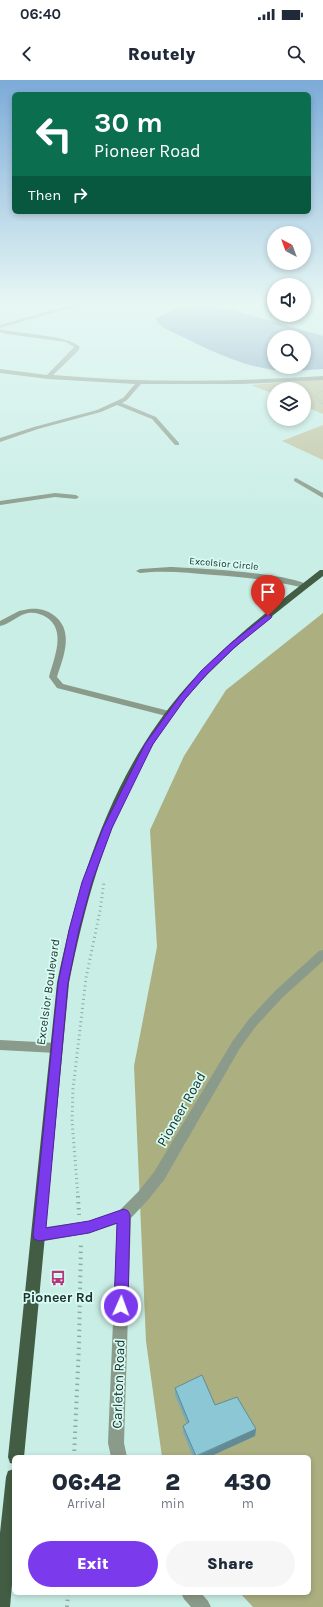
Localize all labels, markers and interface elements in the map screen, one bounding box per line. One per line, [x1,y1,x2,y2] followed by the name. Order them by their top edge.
[20,5,61,23] text: 06:40
[16,43,38,65] icon: back
[128,43,195,65] text: Routely
[285,43,307,65] icon: search
[94,106,163,139] text: 30 m
[28,108,80,160] icon: left
[94,140,201,162] text: Pioneer Road
[69,184,91,206] icon: right
[28,186,61,204] text: Then
[267,226,311,270] north arrow
[267,226,311,426] map controls
[267,278,311,322] button: sound
[267,330,311,374] button: search
[267,382,311,426] button: layers
[189,555,259,573] street label: Excelsior Circle
[251,575,285,616] pin
[257,581,279,603] icon: arrive
[34,938,62,1046] street label: Excelsior Boulevard
[153,1069,210,1149] street label: Pioneer Road
[49,1269,67,1287] bus stop icon: Pioneer Rd
[100,1285,142,1327] position arrow
[23,1289,93,1306] place label: Pioneer Rd
[108,1339,129,1429] street label: Carleton Road
[52,1468,121,1496] text: 06:42
[165,1468,180,1496] text: 2
[224,1468,271,1496] text: 430
[67,1496,105,1511] text: Arrival
[161,1496,185,1511] text: min
[242,1496,254,1511] text: m
[28,1541,158,1587] button: Exit
[166,1541,295,1587] button: Share

